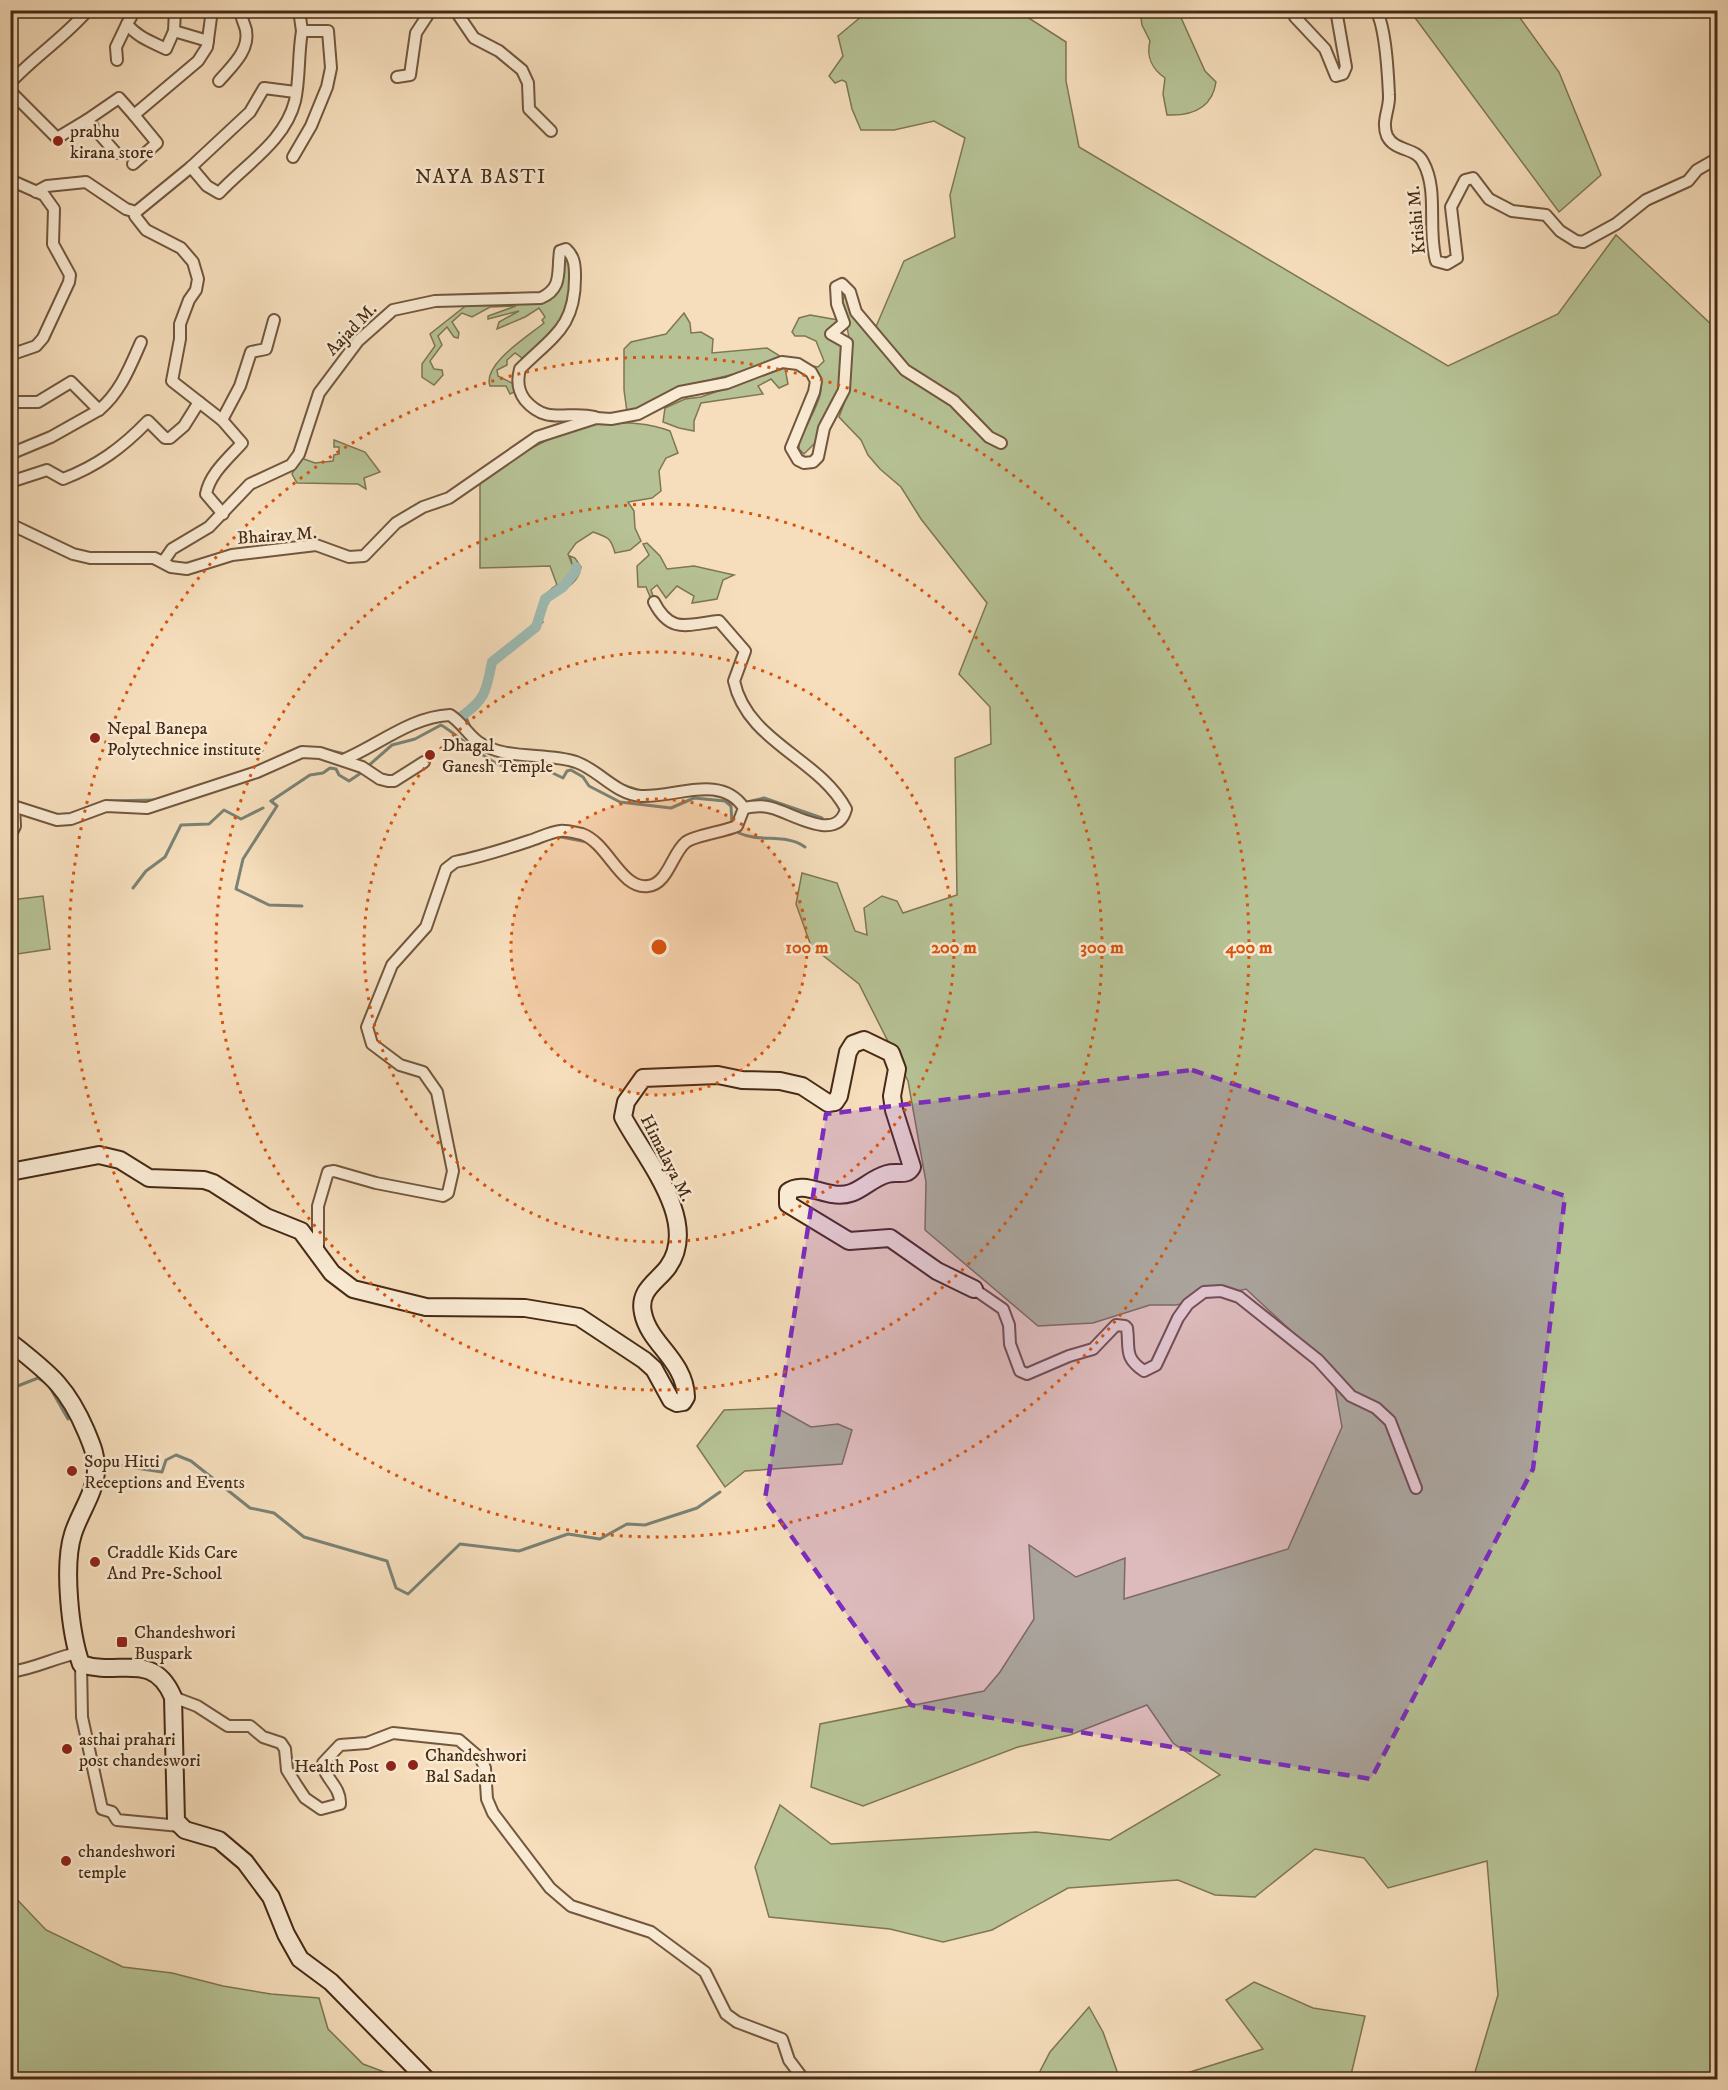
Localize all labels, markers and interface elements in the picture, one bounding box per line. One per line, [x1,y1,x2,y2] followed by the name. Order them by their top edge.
[69,121,153,164] place label: prabhu kirana store
[51,134,65,148] marker: prabhu kirana store
[415,165,547,190] district label: NAYA BASTI
[1403,185,1431,255] street label: Krishi M.
[321,299,382,361] street label: Aajad M.
[236,522,318,550] street label: Bhairav M.
[107,718,261,761] place label: Nepal Banepa Polytechnice institute
[88,731,102,745] marker: Nepal Banepa Polytechnice institute
[442,735,553,778] place label: Dhagal Ganesh Temple
[423,748,437,762] marker: Dhagal Ganesh Temple
[649,937,669,957] centre of rings
[785,937,829,959] text: 100 m
[931,937,977,959] text: 200 m
[1080,937,1124,959] text: 300 m
[1224,937,1273,959] text: 400 m
[635,1111,697,1206] street label: Himalaya M.
[84,1451,245,1494] place label: Sopu Hitti Receptions and Events
[65,1464,79,1478] marker: Sopu Hitti Receptions and Events
[107,1542,238,1585] place label: Craddle Kids Care And Pre-School
[88,1555,102,1569] marker: Craddle Kids Care And Pre-School
[134,1622,236,1665] place label: Chandeshwori Buspark
[115,1635,129,1649] marker: Chandeshwori Buspark
[78,1729,201,1772] place label: asthai prahari post chandeswori
[60,1742,74,1756] marker: asthai prahari post chandeswori
[425,1745,527,1788] place label: Chandeshwori Bal Sadan
[294,1756,379,1778] place label: Health Post
[406,1758,420,1772] marker: Chandeshwori Bal Sadan
[384,1759,398,1773] marker: Health Post
[78,1841,175,1884] place label: chandeshwori temple
[59,1854,73,1868] marker: chandeshwori temple

